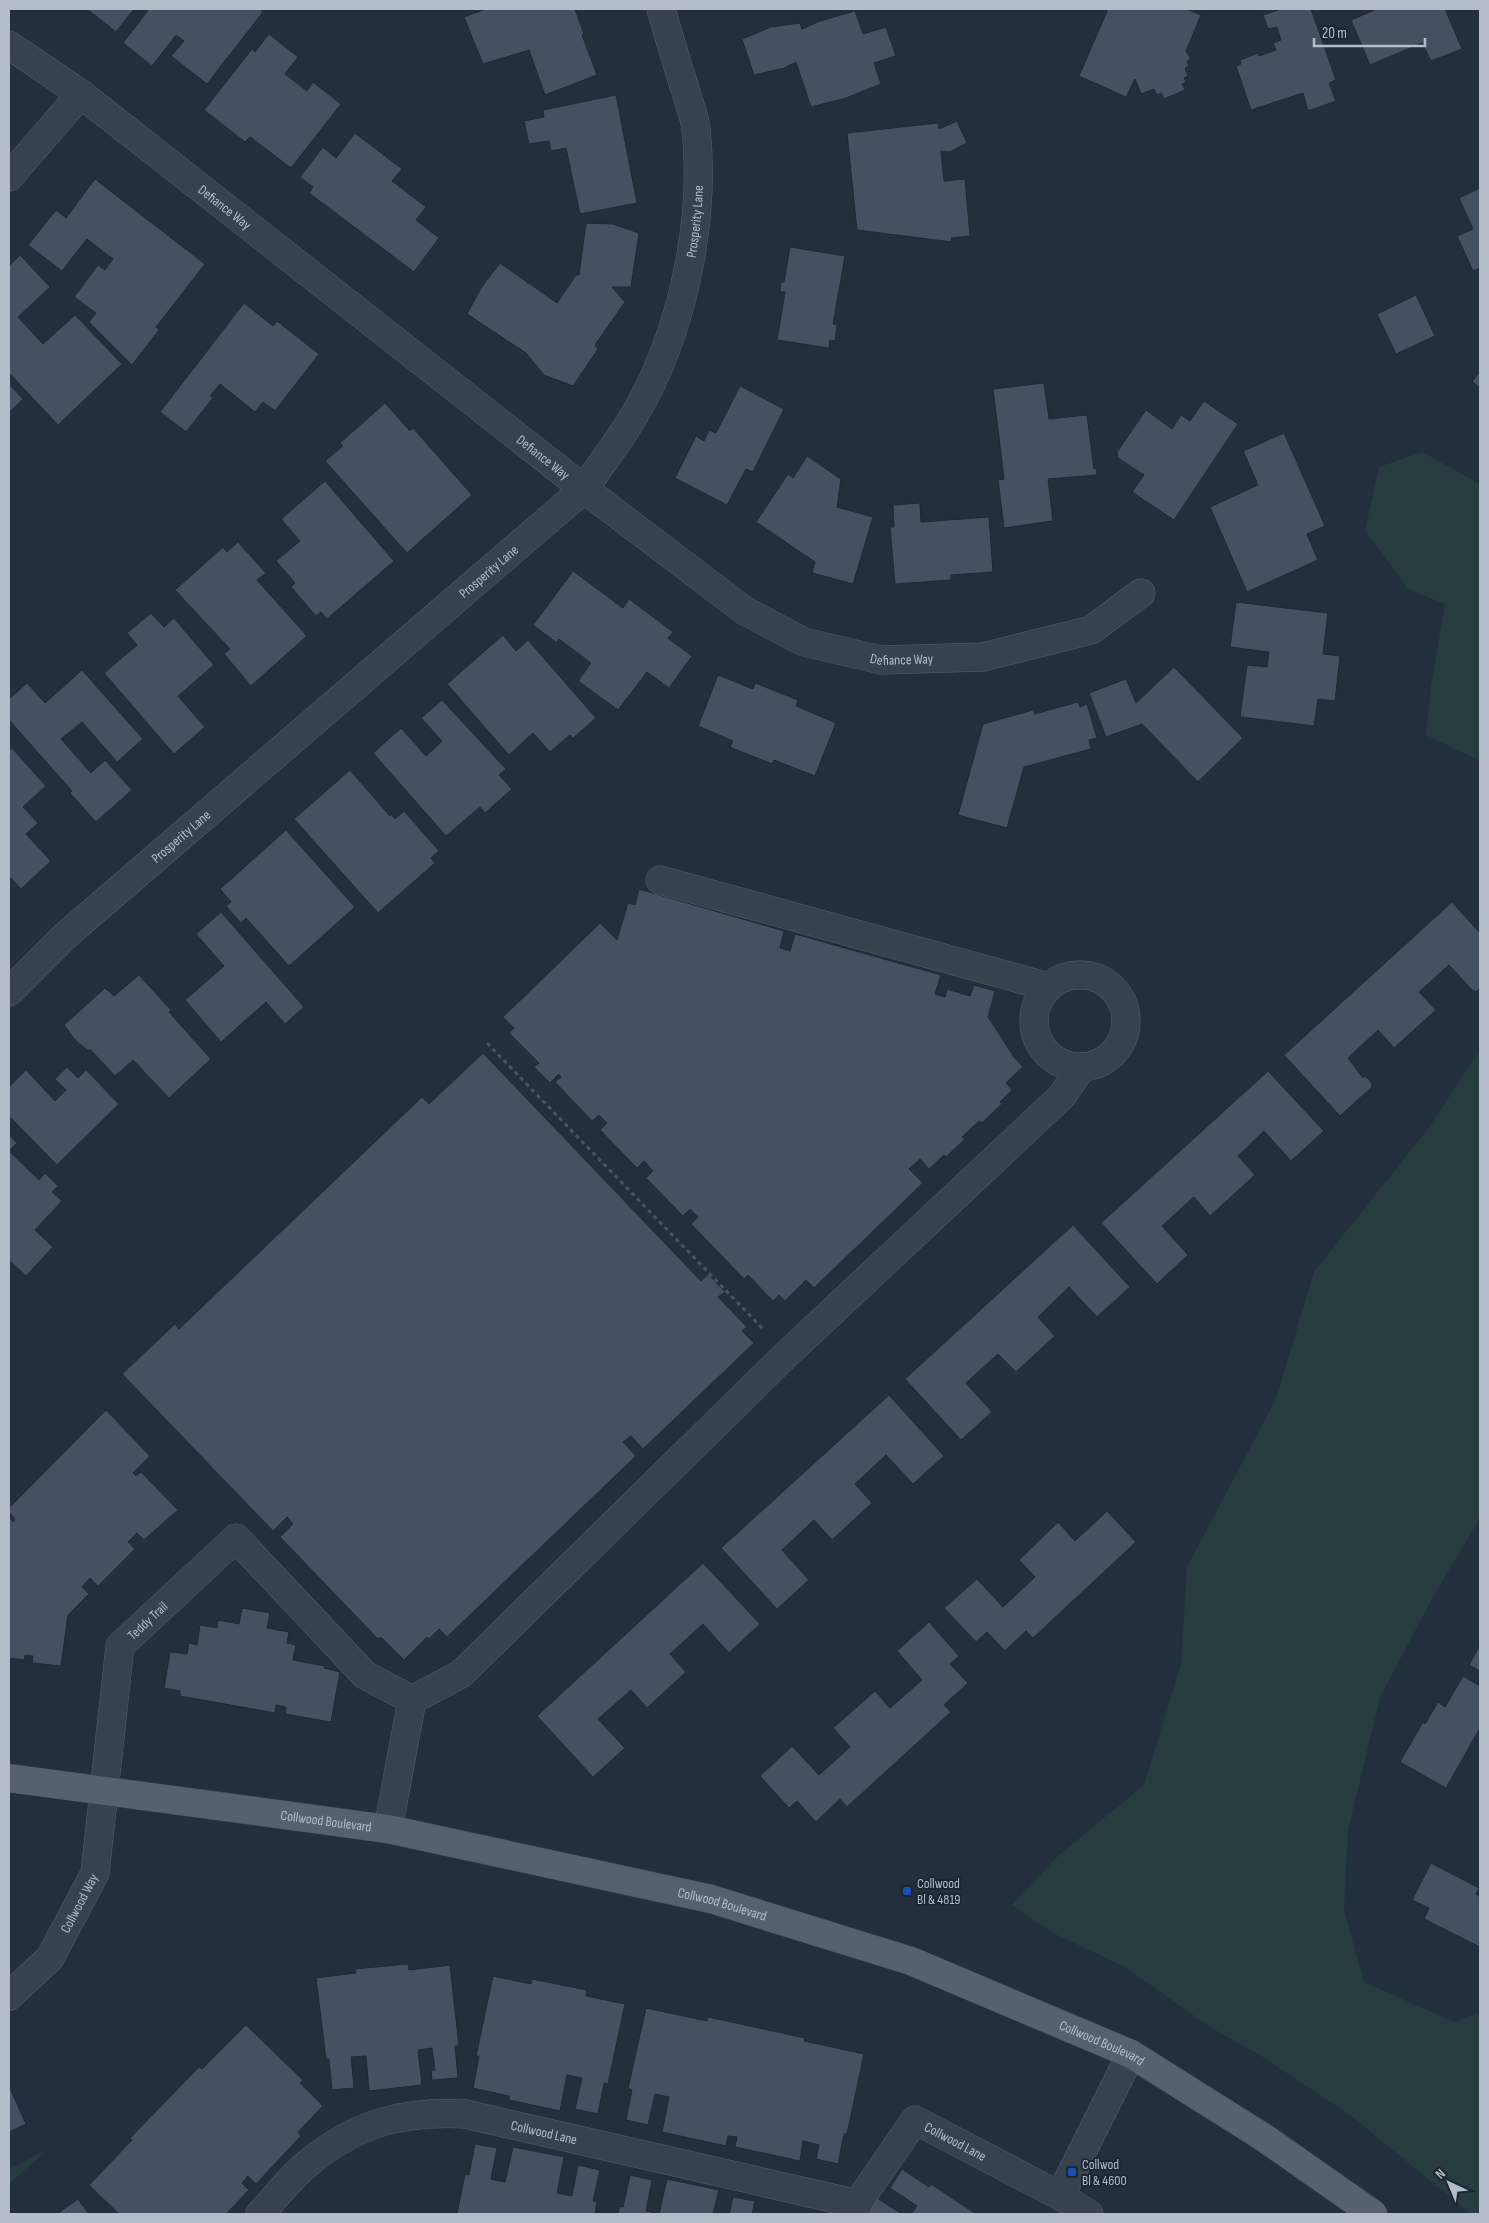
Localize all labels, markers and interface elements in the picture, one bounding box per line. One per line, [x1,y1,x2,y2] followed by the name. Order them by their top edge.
[1314,15,1425,47] scale bar
[1322,24,1347,43] text: 20 m
[195,181,255,233] street label: Defiance Way
[682,185,707,259] street label: Prosperity Lane
[513,431,574,484] street label: Defiance Way
[455,541,522,602] street label: Prosperity Lane
[869,649,934,669] street label: Defiance Way
[148,806,214,866] street label: Prosperity Lane
[124,1598,171,1643] street label: Teddy Trail
[280,1806,373,1835] street label: Collwood Boulevard
[56,1870,102,1936] street label: Collwood Way
[917,1875,960,1908] place label: Collwood Bl & 4819
[676,1884,769,1924] street label: Collwood Boulevard
[901,1885,913,1897] marker: Collwood Bl & 4819
[1057,2016,1148,2069] street label: Collwood Boulevard
[509,2116,579,2148] street label: Collwood Lane
[922,2118,989,2164] street label: Collwood Lane
[1082,2156,1127,2189] place label: Collwod Bl & 4600
[1424,2158,1474,2208] north arrow
[1432,2165,1449,2183] text: N
[1066,2166,1078,2178] marker: Collwod Bl & 4600

